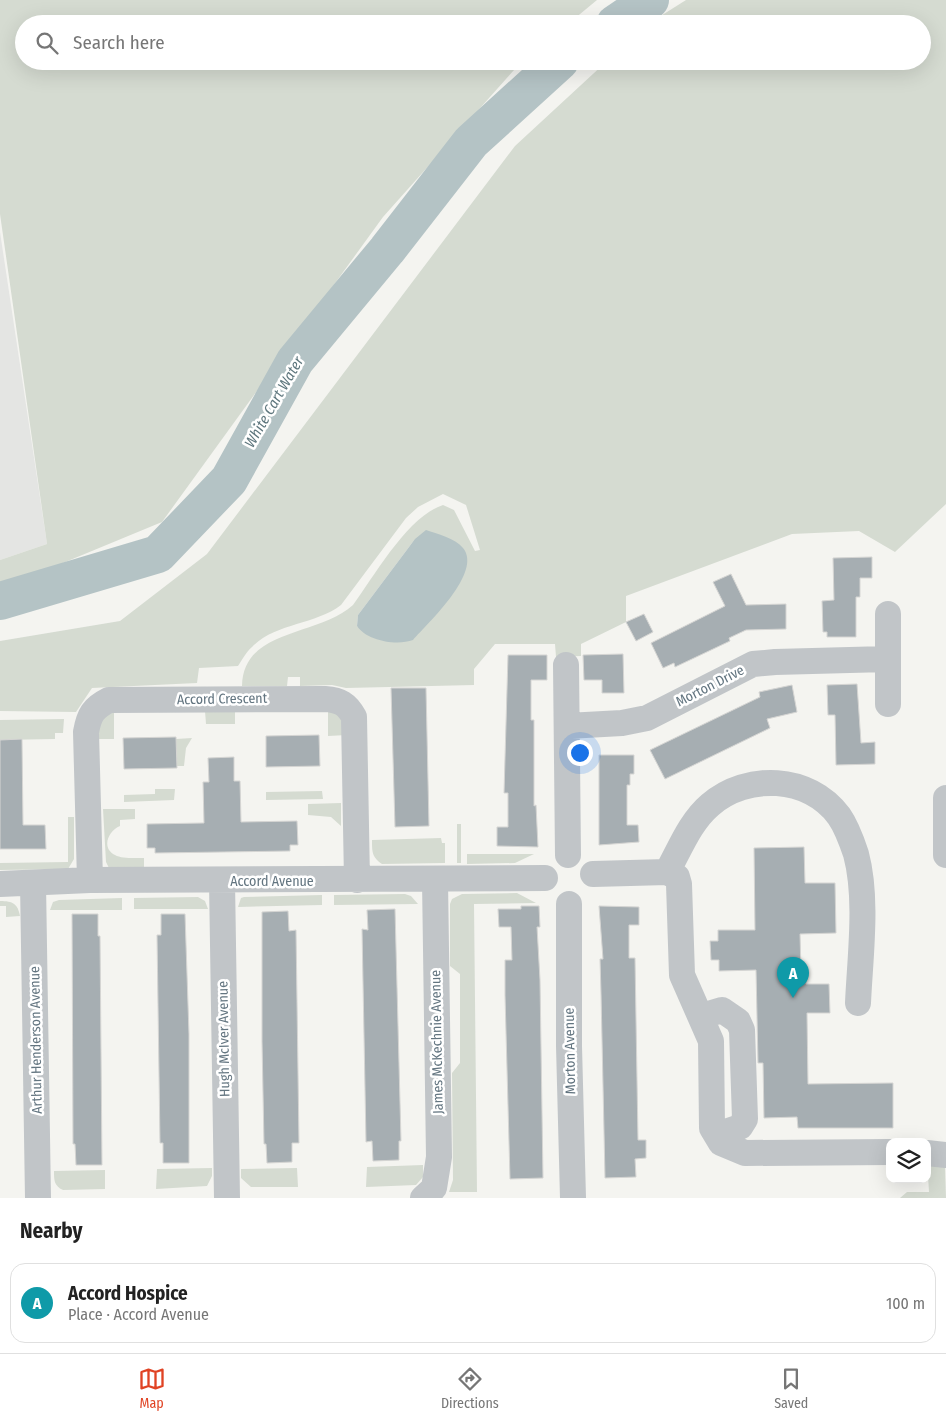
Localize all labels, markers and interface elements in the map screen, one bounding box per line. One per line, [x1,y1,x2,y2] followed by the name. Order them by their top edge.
[15,15,931,70] search box
[33,29,61,57] icon: search
[73,31,165,54] text: Search here
[241,353,308,451] water label: White Cart Water
[673,662,747,710] street label: Morton Drive
[177,690,268,708] street label: Accord Crescent
[567,740,593,766] your location
[230,873,314,890] street label: Accord Avenue
[777,957,809,998] pin: A
[26,966,46,1114] street label: Arthur Henderson Avenue
[427,970,447,1114] street label: James McKechnie Avenue
[214,981,234,1097] street label: Hugh McIver Avenue
[561,1007,579,1094] street label: Morton Avenue
[886,1138,931,1183] map controls
[886,1138,931,1183] button: layers
[20,1218,82,1244] text: Nearby
[68,1282,188,1305] text: Accord Hospice
[33,1294,41,1313] text: A
[886,1294,925,1313] text: 100 m
[68,1305,209,1324] text: Place · Accord Avenue
[138,1365,166,1412] tab: Map
[441,1365,499,1412] tab: Directions
[774,1365,808,1412] tab: Saved

